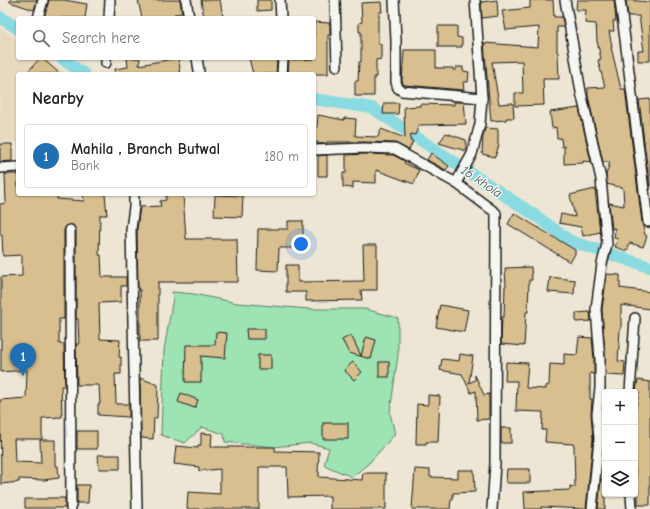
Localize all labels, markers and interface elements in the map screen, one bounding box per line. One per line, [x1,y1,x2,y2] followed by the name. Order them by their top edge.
[16,16,316,60] search box
[30,27,52,49] icon: search
[62,29,140,47] text: Search here
[32,89,83,108] text: Nearby
[71,140,220,158] text: Mahila , Branch Butwal
[43,149,49,164] text: 1
[264,149,299,164] text: 180 m
[71,158,99,173] text: Bank
[458,162,505,201] water label: 16 khola
[291,234,311,254] your location
[10,343,36,376] pin: 1
[602,389,638,497] map controls
[602,389,638,425] button: +
[602,425,638,461] button: −
[602,461,638,497] button: layers

